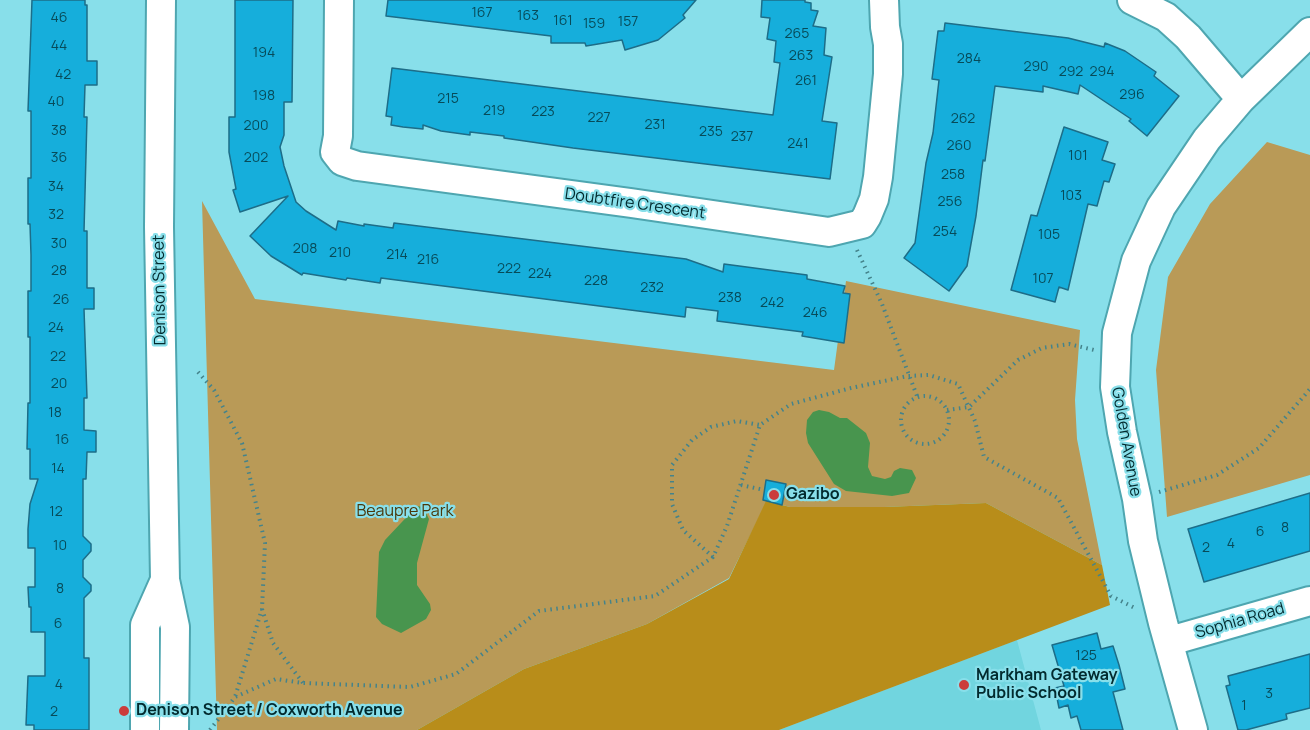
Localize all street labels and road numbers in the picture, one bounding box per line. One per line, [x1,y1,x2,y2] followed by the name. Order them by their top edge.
[563,185,707,223] street label: Doubtfire Crescent
[149,235,171,345] street label: Denison Street
[1107,386,1145,498] street label: Golden Avenue
[1193,599,1287,643] street label: Sophia Road

